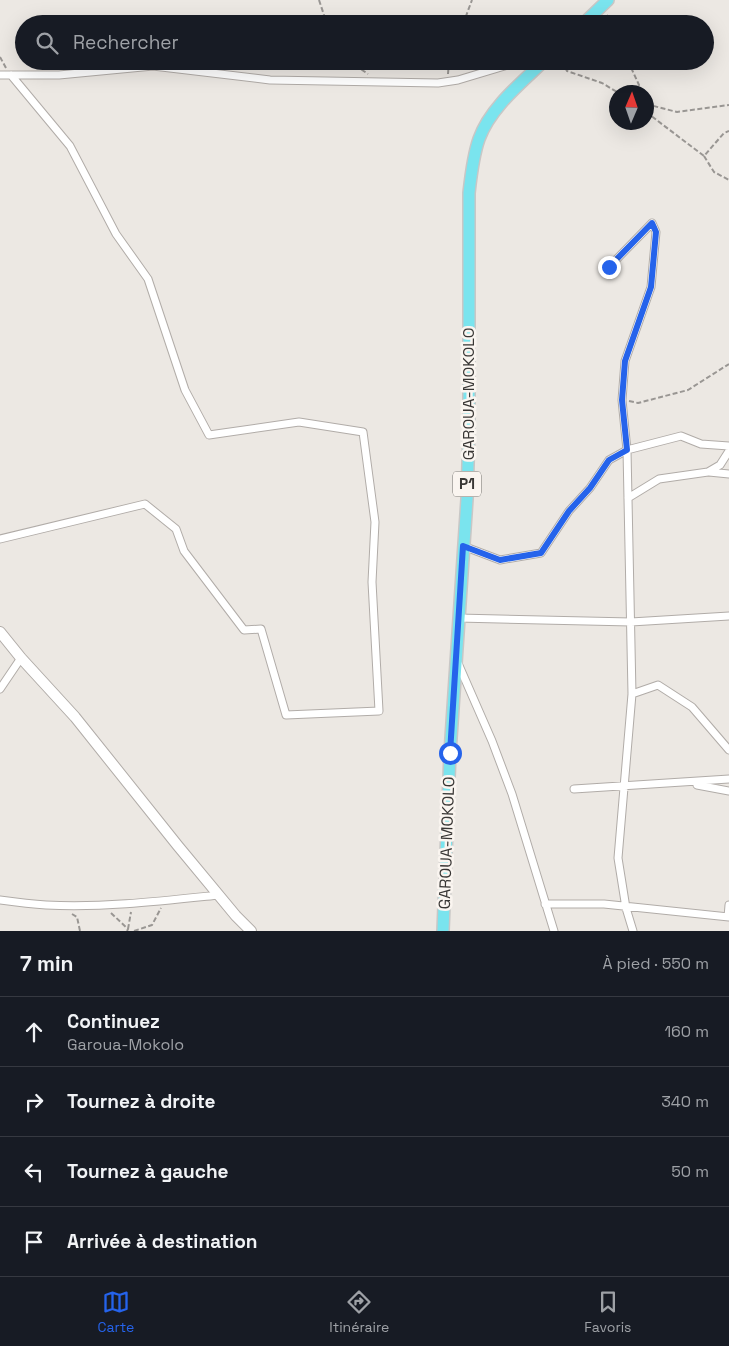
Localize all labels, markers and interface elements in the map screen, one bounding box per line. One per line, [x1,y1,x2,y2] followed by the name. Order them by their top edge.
[15,15,714,70] search box
[33,29,61,57] icon: search
[73,30,179,55] text: Rechercher
[609,85,654,130] north arrow
[598,256,621,279] route end
[458,328,479,460] street label: GAROUA-MOKOLO
[453,472,481,496] road number: P1
[439,742,462,765] route start
[434,776,459,910] street label: GAROUA-MOKOLO
[20,950,73,977] text: 7 min
[603,953,709,974] text: À pied · 550 m
[67,1009,160,1034] text: Continuez
[20,1018,48,1046] icon: ahead
[664,1021,709,1042] text: 160 m
[67,1034,184,1055] text: Garoua-Mokolo
[20,1088,48,1116] icon: right
[67,1089,216,1114] text: Tournez à droite
[661,1091,709,1112] text: 340 m
[20,1158,48,1186] icon: left
[67,1159,229,1184] text: Tournez à gauche
[671,1161,709,1182] text: 50 m
[20,1228,48,1256] icon: arrive
[67,1229,257,1254] text: Arrivée à destination
[98,1288,134,1336] tab: Carte
[329,1288,389,1336] tab: Itinéraire
[584,1288,631,1336] tab: Favoris

